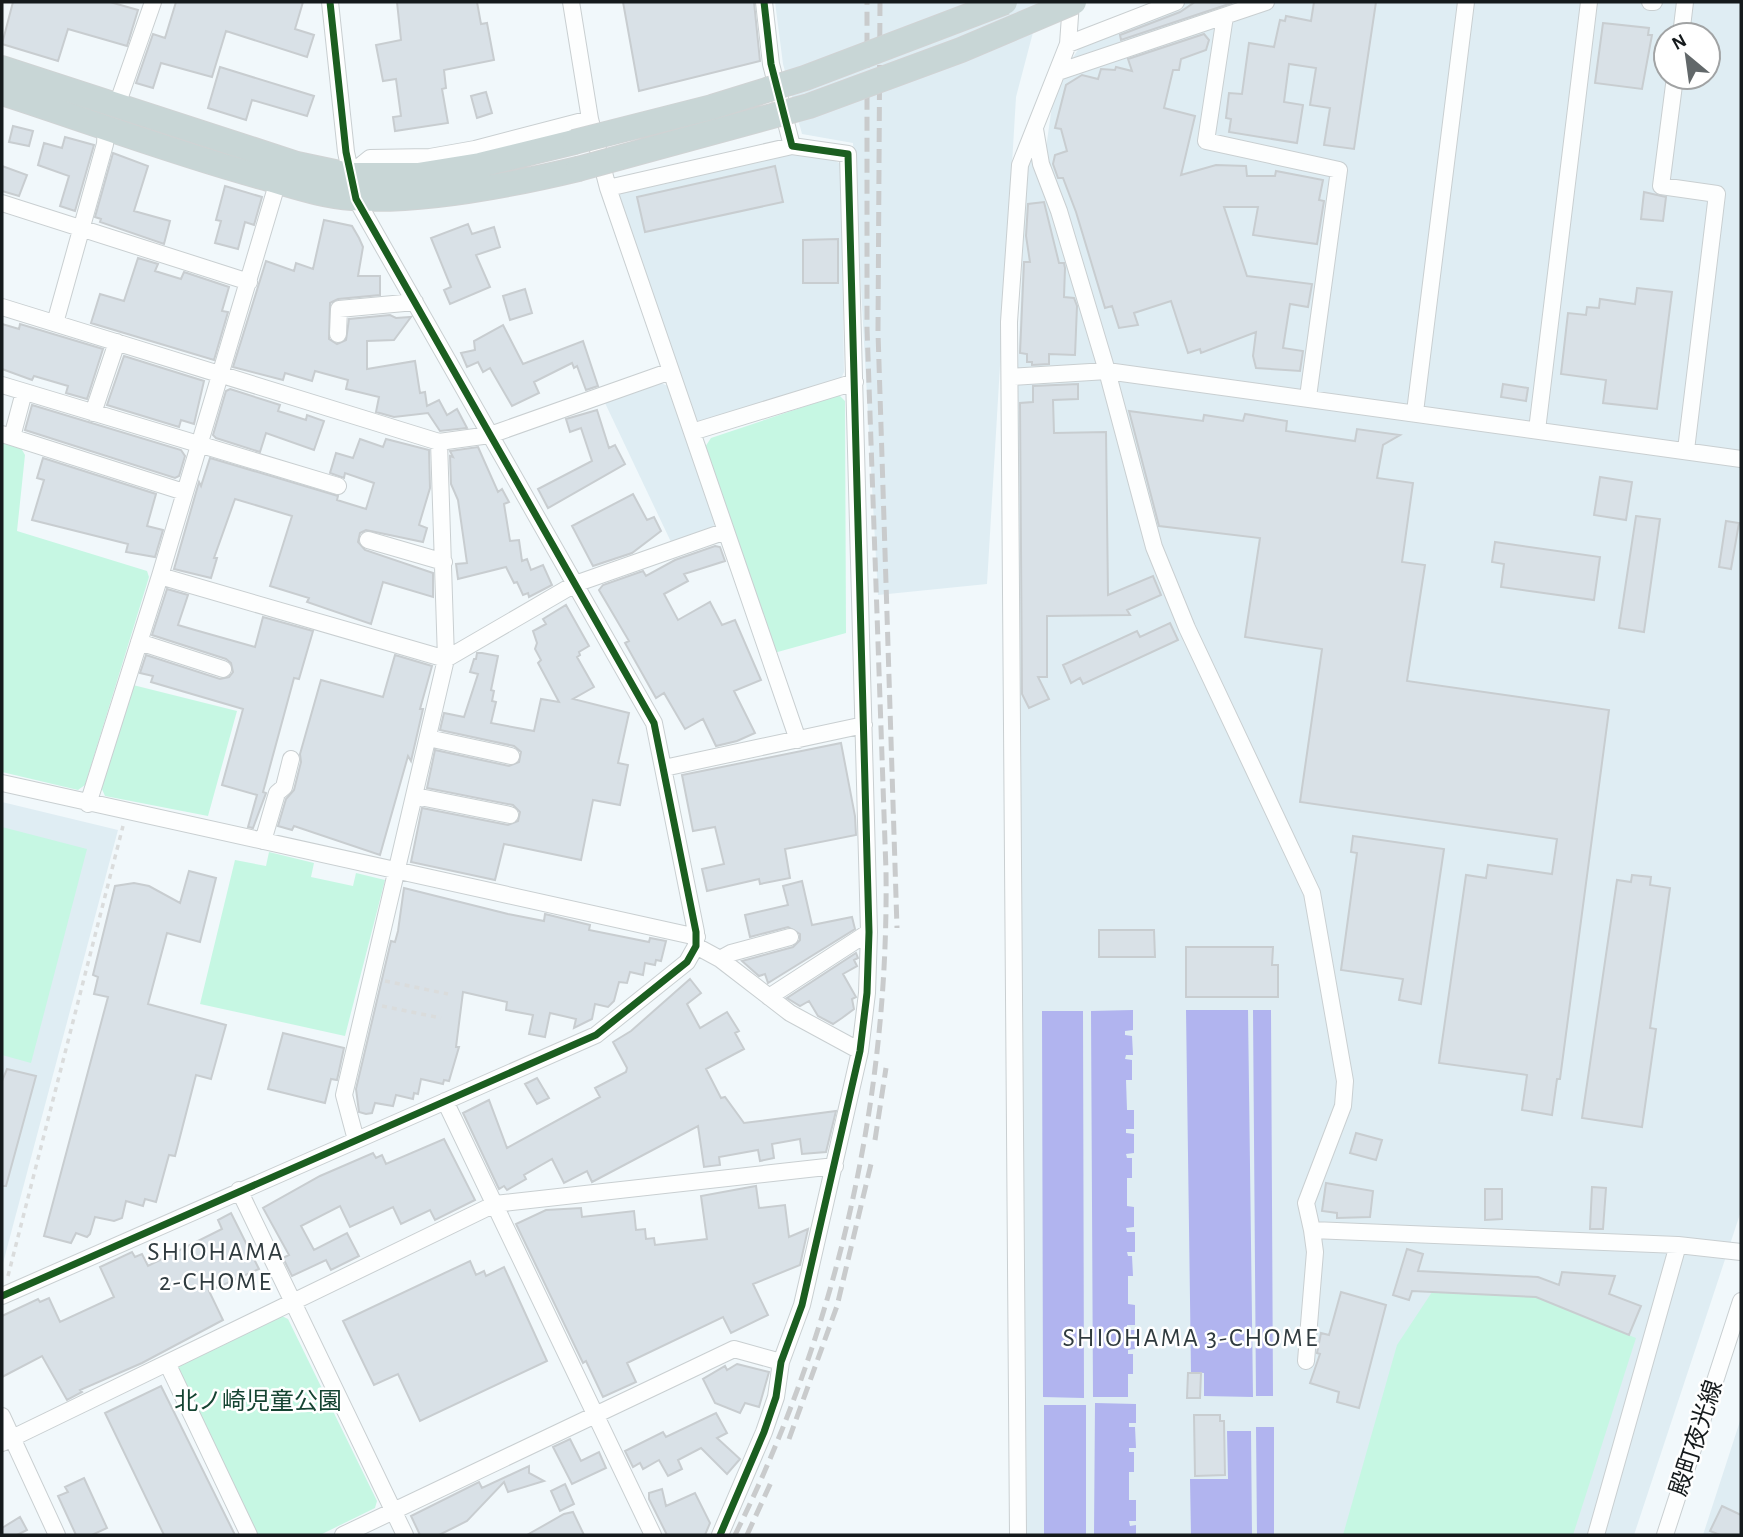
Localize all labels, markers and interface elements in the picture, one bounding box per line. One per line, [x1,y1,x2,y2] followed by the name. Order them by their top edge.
[1652,21,1722,91] north arrow
[1669,31,1690,54] text: N
[147,1239,285,1295] district label: SHIOHAMA 2-CHOME
[1063,1325,1319,1351] district label: SHIOHAMA 3-CHOME
[1665,1377,1727,1499] street label: 殿町夜光線
[174,1388,342,1414] park label: 北ノ崎児童公園

